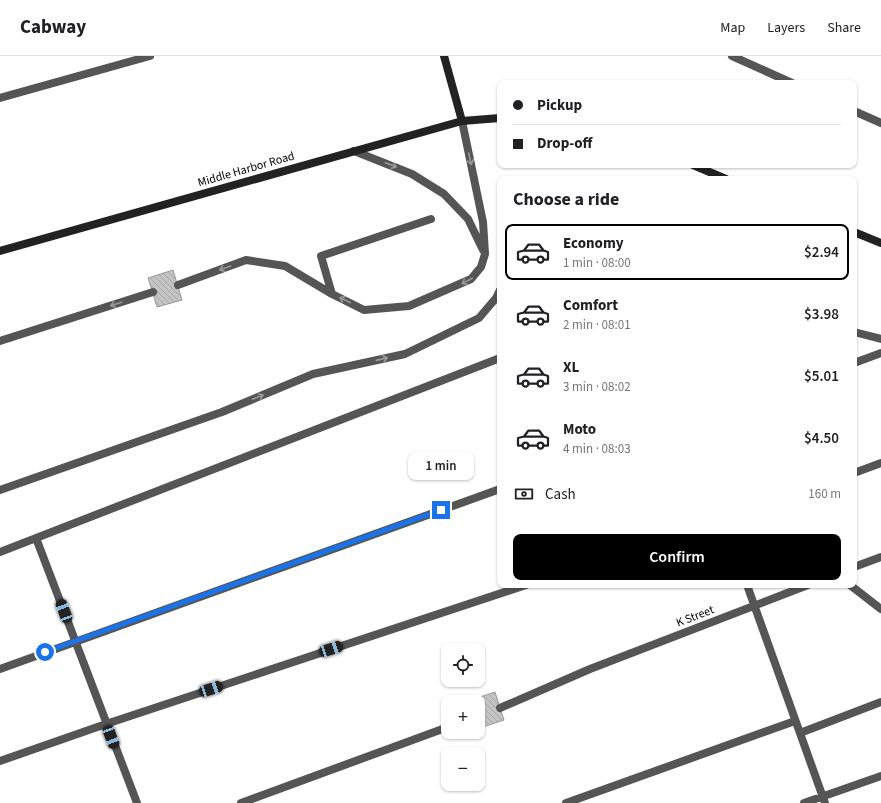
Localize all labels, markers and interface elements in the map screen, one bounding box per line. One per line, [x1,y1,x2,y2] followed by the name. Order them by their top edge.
[20,14,86,41] text: Cabway
[720,18,745,38] text: Map
[767,18,805,38] text: Layers
[827,18,861,38] text: Share
[537,95,582,116] text: Pickup
[537,133,592,154] text: Drop-off
[196,148,296,191] street label: Middle Harbor Road
[467,152,475,165] one-way arrow
[384,162,396,170] one-way arrow
[513,187,619,212] text: Choose a ride
[563,233,624,254] text: Economy
[515,234,551,270] icon: car
[804,242,839,263] text: $2.94
[563,254,631,272] text: 1 min · 08:00
[220,264,232,272] one-way arrow
[461,277,473,285] one-way arrow
[563,295,618,316] text: Comfort
[339,296,351,303] one-way arrow
[515,296,551,332] icon: car
[109,301,122,308] one-way arrow
[804,304,839,325] text: $3.98
[563,316,631,334] text: 2 min · 08:01
[375,354,388,362] one-way arrow
[563,357,579,378] text: XL
[515,358,551,394] icon: car
[804,366,839,387] text: $5.01
[563,378,631,396] text: 3 min · 08:02
[252,393,264,400] one-way arrow
[563,419,596,440] text: Moto
[515,420,551,456] icon: car
[804,428,839,449] text: $4.50
[563,440,631,458] text: 4 min · 08:03
[408,452,474,480] callout: 1 min
[426,457,456,475] text: 1 min
[513,483,535,505] icon: cash
[545,484,576,505] text: Cash
[808,485,841,503] text: 160 m
[432,501,450,519] route end
[513,534,841,580] button: Confirm
[54,598,74,624] car
[674,601,717,631] street label: K Street
[318,640,344,658] car
[36,643,54,661] route start
[441,643,485,791] map controls
[441,643,485,687] button: locate
[198,680,224,698] car
[441,695,485,739] button: +
[101,724,121,750] car
[441,747,485,791] button: −

